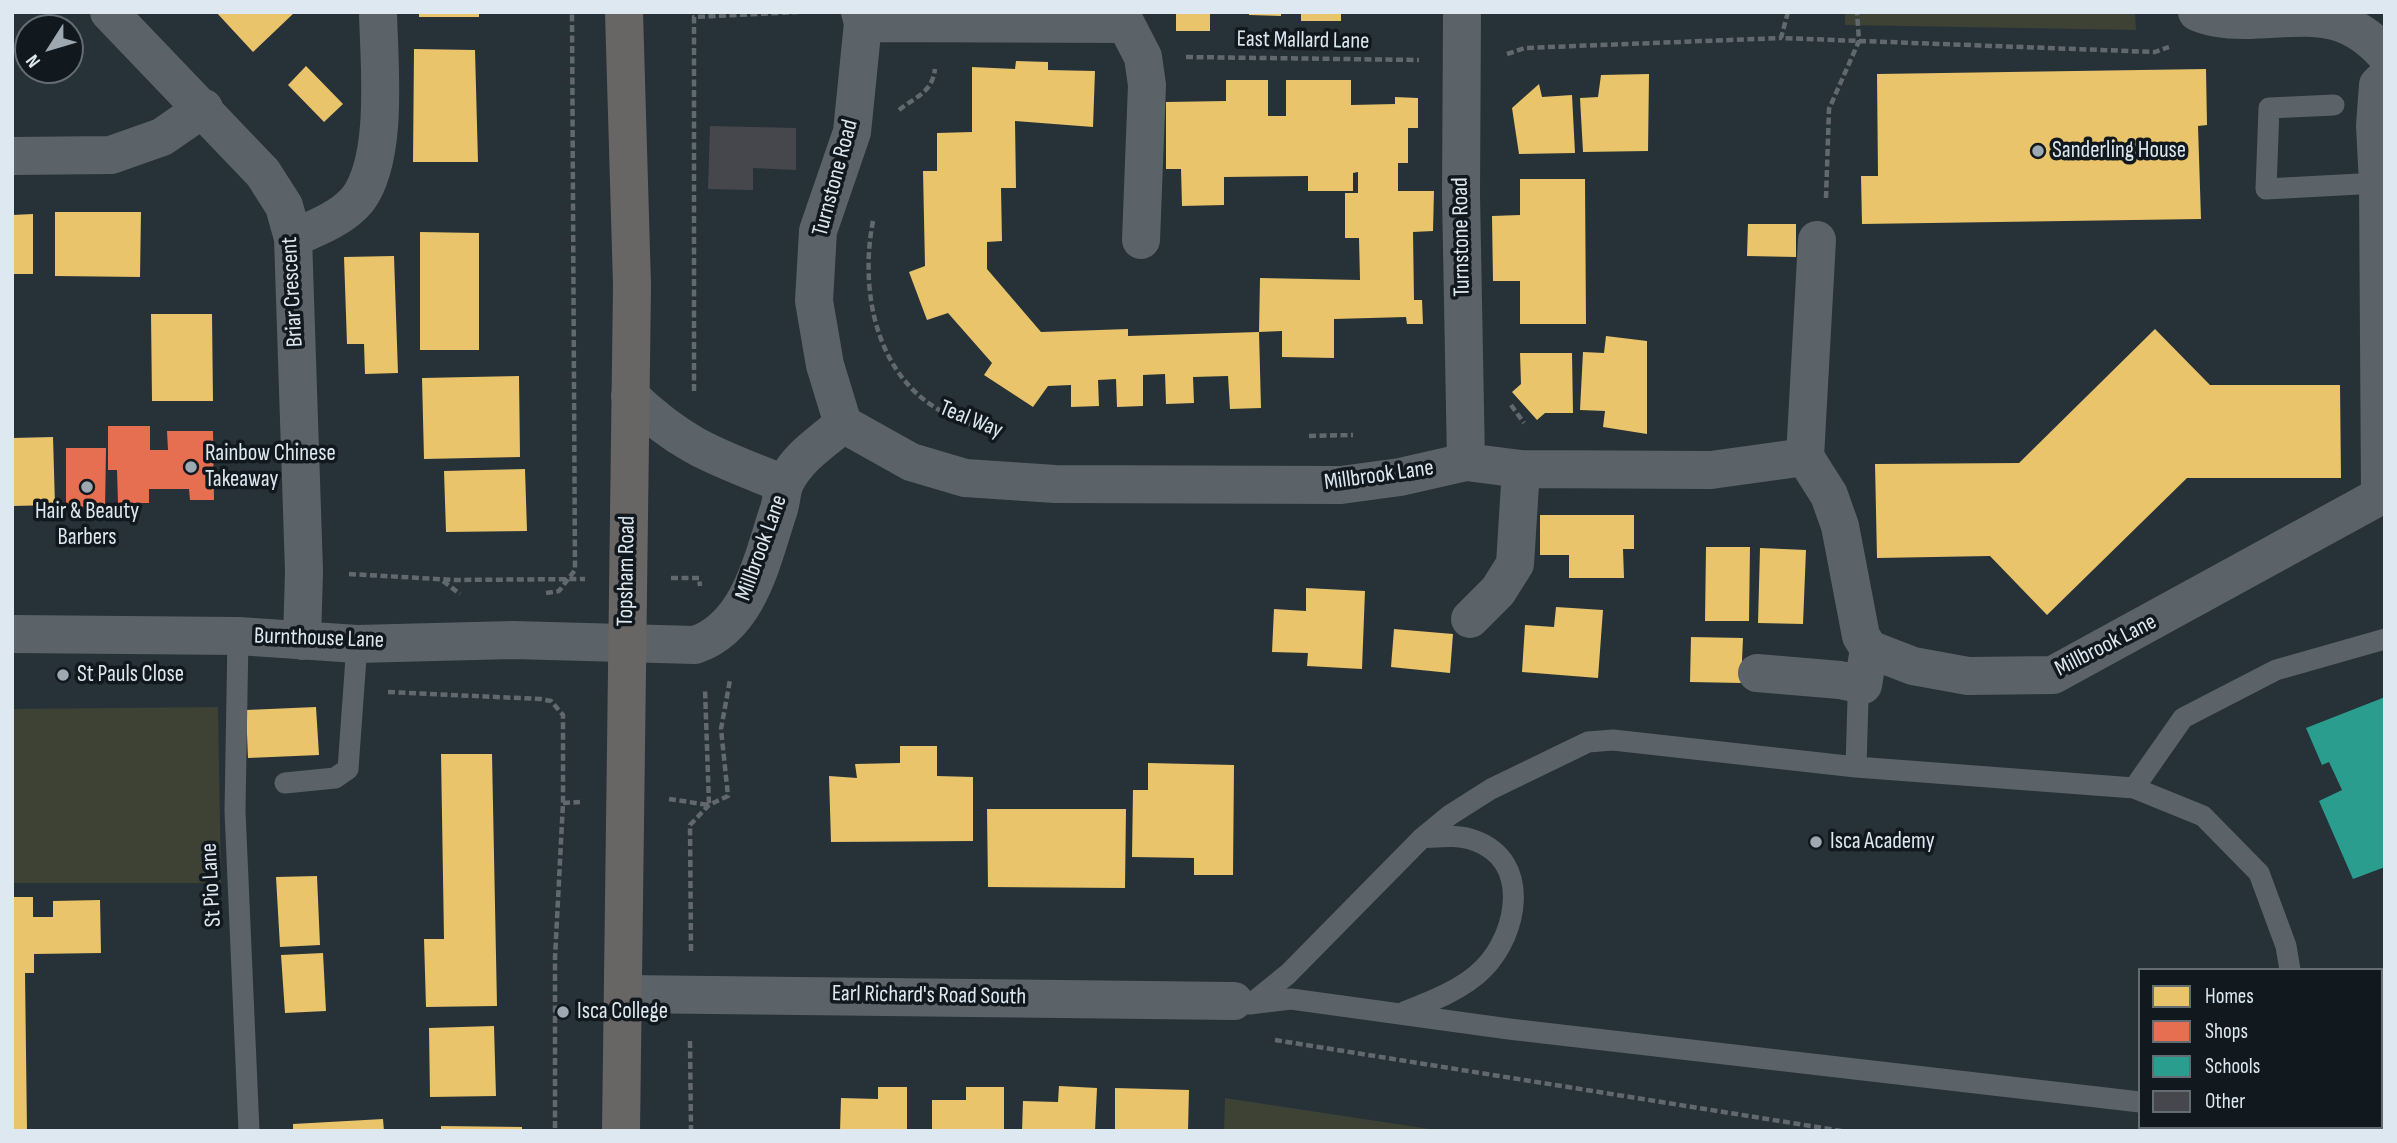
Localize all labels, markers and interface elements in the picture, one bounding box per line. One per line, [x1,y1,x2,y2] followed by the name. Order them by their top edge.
[14,14,84,84] north arrow
[1236,26,1370,56] street label: East Mallard Lane
[21,50,46,72] text: N
[807,117,865,239] street label: Turnstone Road
[2052,137,2186,165] place label: Sanderling House
[2030,143,2046,159] marker: Sanderling House
[1447,177,1477,297] street label: Turnstone Road
[276,236,310,348] street label: Briar Crescent
[935,395,1007,445] street label: Teal Way
[205,440,336,494] place label: Rainbow Chinese Takeaway
[1322,455,1436,497] street label: Millbrook Lane
[183,459,199,475] marker: Rainbow Chinese Takeaway
[79,479,95,495] marker: Hair & Beauty Barbers
[730,491,794,605] street label: Millbrook Lane
[35,498,139,552] place label: Hair & Beauty Barbers
[612,515,642,627] street label: Topsham Road
[2051,609,2161,683] street label: Millbrook Lane
[254,623,384,655] street label: Burnthouse Lane
[77,661,184,689] place label: St Pauls Close
[55,667,71,683] marker: St Pauls Close
[1830,828,1935,856] place label: Isca Academy
[1808,834,1824,850] marker: Isca Academy
[196,842,228,928] street label: St Pio Lane
[2138,968,2383,1129] legend
[832,981,1026,1011] street label: Earl Richard's Road South
[2205,984,2254,1009] text: Homes
[577,998,668,1026] place label: Isca College
[555,1004,571,1020] marker: Isca College
[2205,1019,2248,1044] text: Shops
[2205,1054,2260,1079] text: Schools
[2205,1089,2245,1114] text: Other

